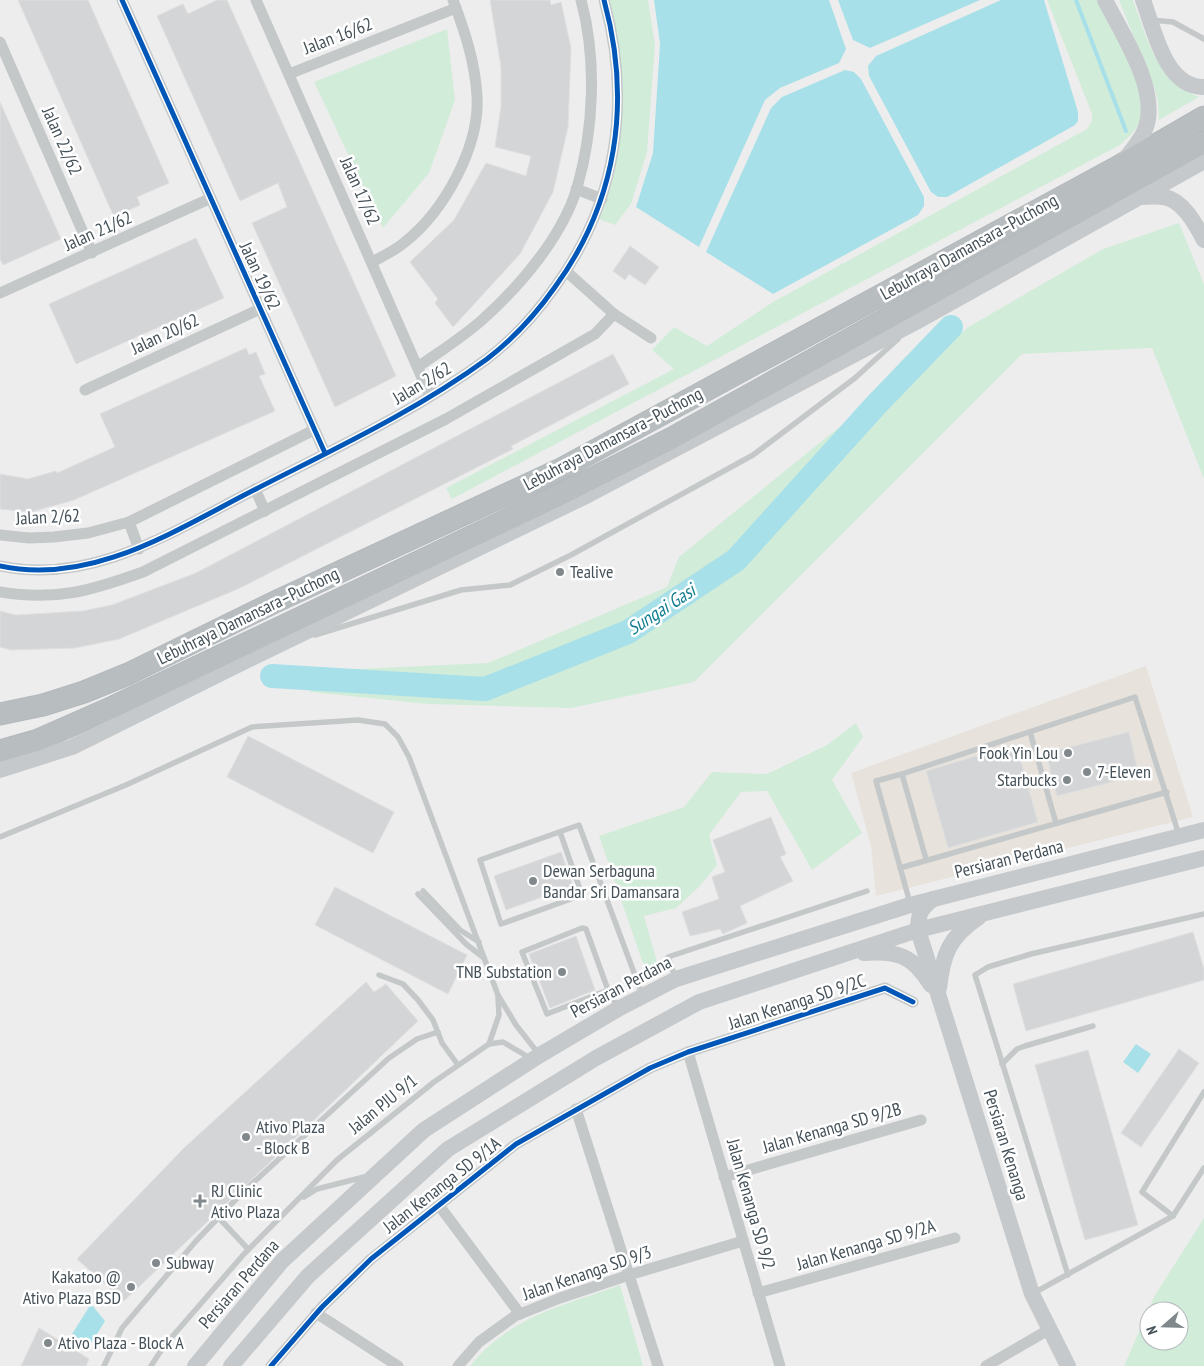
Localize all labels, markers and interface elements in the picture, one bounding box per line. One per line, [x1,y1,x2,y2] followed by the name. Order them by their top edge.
[299,12,376,60] street label: Jalan 16/62
[37,102,88,179] street label: Jalan 22/62
[335,152,386,229] street label: Jalan 17/62
[876,188,1061,305] street label: Lebuhraya Damansara–Puchong
[59,205,136,256] street label: Jalan 21/62
[234,237,286,313] street label: Jalan 19/62
[126,308,202,360] street label: Jalan 20/62
[387,356,455,409] street label: Jalan 2/62
[519,382,706,495] street label: Lebuhraya Damansara–Puchong
[14,503,81,530] street label: Jalan 2/62
[570,560,613,583] place label: Tealive
[153,562,342,670] street label: Lebuhraya Damansara–Puchong
[554,566,566,578] marker: Tealive
[623,577,702,640] water label: Sungai Gasi
[979,741,1058,764] place label: Fook Yin Lou
[1062,747,1074,759] marker: Fook Yin Lou
[1097,760,1151,783] place label: 7-Eleven
[1081,766,1093,778] marker: 7-Eleven
[997,768,1057,791] place label: Starbucks
[1061,774,1073,786] marker: Starbucks
[952,834,1066,883] street label: Persiaran Perdana
[543,859,680,903] place label: Dewan Serbaguna Bandar Sri Damansara
[527,875,539,887] marker: Dewan Serbaguna Bandar Sri Damansara
[566,950,675,1023] street label: Persiaran Perdana
[456,960,552,983] place label: TNB Substation
[556,966,568,978] marker: TNB Substation
[724,969,868,1035] street label: Jalan Kenanga SD 9/2C
[343,1069,422,1139] street label: Jalan PJU 9/1
[979,1087,1034,1203] street label: Persiaran Kenanga
[759,1097,904,1159] street label: Jalan Kenanga SD 9/2B
[256,1115,325,1159] place label: Ativo Plaza - Block B
[240,1131,252,1143] marker: Ativo Plaza - Block B
[377,1131,506,1238] street label: Jalan Kenanga SD 9/1A
[722,1135,781,1272] street label: Jalan Kenanga SD 9/2
[211,1179,280,1223] place label: RJ Clinic Ativo Plaza
[193,1194,207,1208] marker: RJ Clinic Ativo Plaza
[793,1214,938,1276] street label: Jalan Kenanga SD 9/2A
[194,1234,284,1333] street label: Persiaran Perdana
[519,1240,654,1306] street label: Jalan Kenanga SD 9/3
[166,1251,214,1274] place label: Subway
[150,1257,162,1269] marker: Subway
[23,1265,121,1309] place label: Kakatoo @ Ativo Plaza BSD
[125,1281,137,1293] marker: Kakatoo @ Ativo Plaza BSD
[1139,1301,1189,1351] north arrow
[1142,1324,1162,1337] text: N
[58,1331,184,1354] place label: Ativo Plaza - Block A
[42,1337,54,1349] marker: Ativo Plaza - Block A

